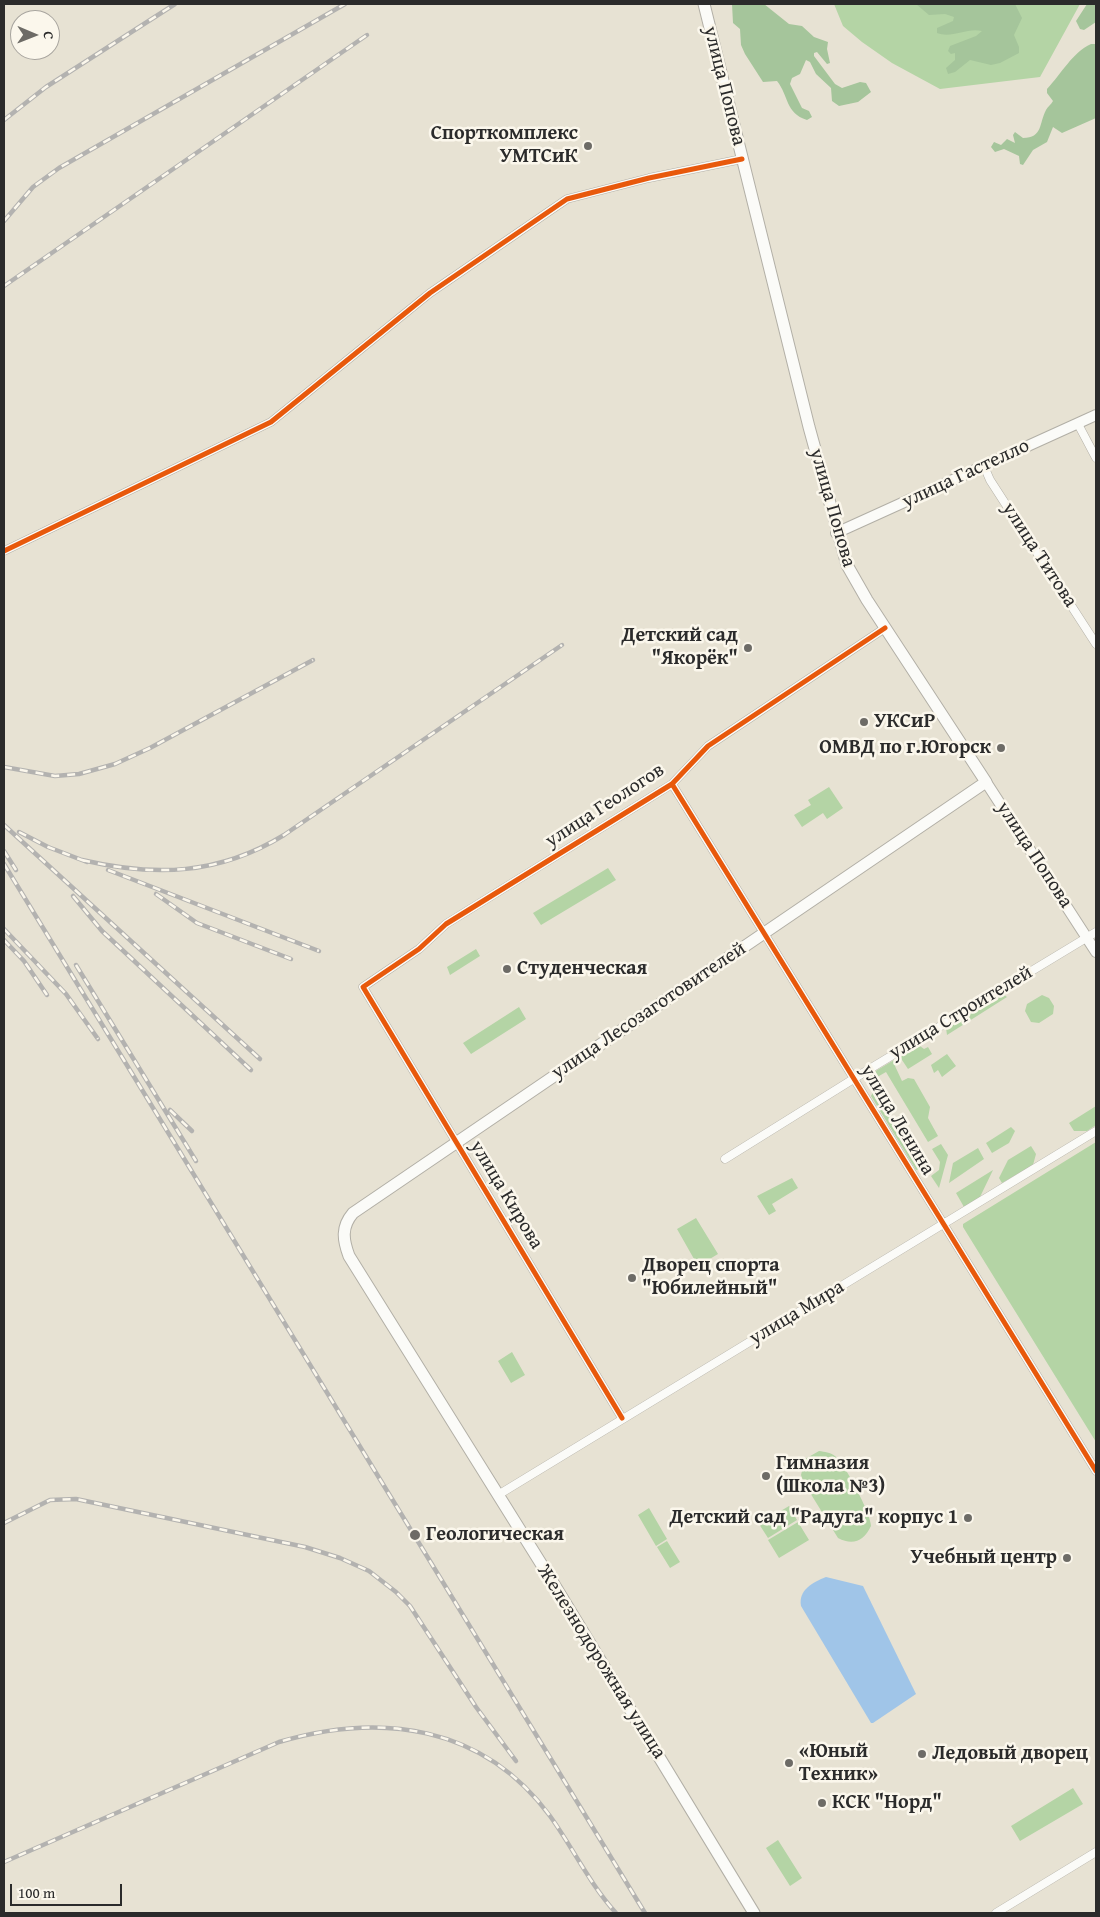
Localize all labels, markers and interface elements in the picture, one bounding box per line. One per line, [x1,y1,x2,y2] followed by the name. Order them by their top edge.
[10,10,60,60] north arrow
[698,24,750,148] street label: улица Попова
[39,31,59,39] text: С
[431,122,578,169] place label: Спорткомплекс УМТСиК
[582,140,594,152] marker: Спорткомплекс УМТСиК
[899,434,1033,514] street label: улица Гастелло
[804,446,860,570] street label: улица Попова
[996,498,1082,612] street label: улица Титова
[622,624,738,671] place label: Детский сад "Якорёк"
[742,642,754,654] marker: Детский сад "Якорёк"
[874,710,935,734] place label: УКСиР
[858,716,870,728] marker: УКСиР
[819,736,991,760] place label: ОМВД по г.Югорск
[995,742,1007,754] marker: ОМВД по г.Югорск
[541,759,669,853] street label: улица Геологов
[991,797,1077,913] street label: улица Попова
[547,937,751,1085] street label: улица Лесозаготовителей
[517,957,647,981] place label: Студенческая
[885,961,1037,1065] street label: улица Строителей
[501,963,513,975] marker: Студенческая
[854,1060,940,1180] street label: улица Ленина
[464,1136,548,1254] street label: улица Кирова
[642,1254,779,1301] place label: Дворец спорта "Юбилейный"
[626,1272,638,1284] marker: Дворец спорта "Юбилейный"
[745,1275,849,1351] street label: улица Мира
[776,1452,885,1499] place label: Гимназия (Школа №3)
[760,1470,772,1482] marker: Гимназия (Школа №3)
[670,1506,958,1530] place label: Детский сад "Радуга" корпус 1
[962,1512,974,1524] marker: Детский сад "Радуга" корпус 1
[426,1523,564,1547] place label: Геологическая
[408,1528,422,1542] marker: Геологическая
[911,1546,1057,1570] place label: Учебный центр
[1061,1552,1073,1564] marker: Учебный центр
[531,1561,671,1763] street label: Железнодорожная улица
[799,1740,878,1787] place label: «Юный Техник»
[932,1742,1088,1766] place label: Ледовый дворец
[916,1748,928,1760] marker: Ледовый дворец
[783,1757,795,1769] marker: «Юный Техник»
[832,1791,942,1815] place label: КСК "Норд"
[816,1797,828,1809] marker: КСК "Норд"
[12,1874,125,1906] scale bar
[18,1882,55,1903] text: 100 m

